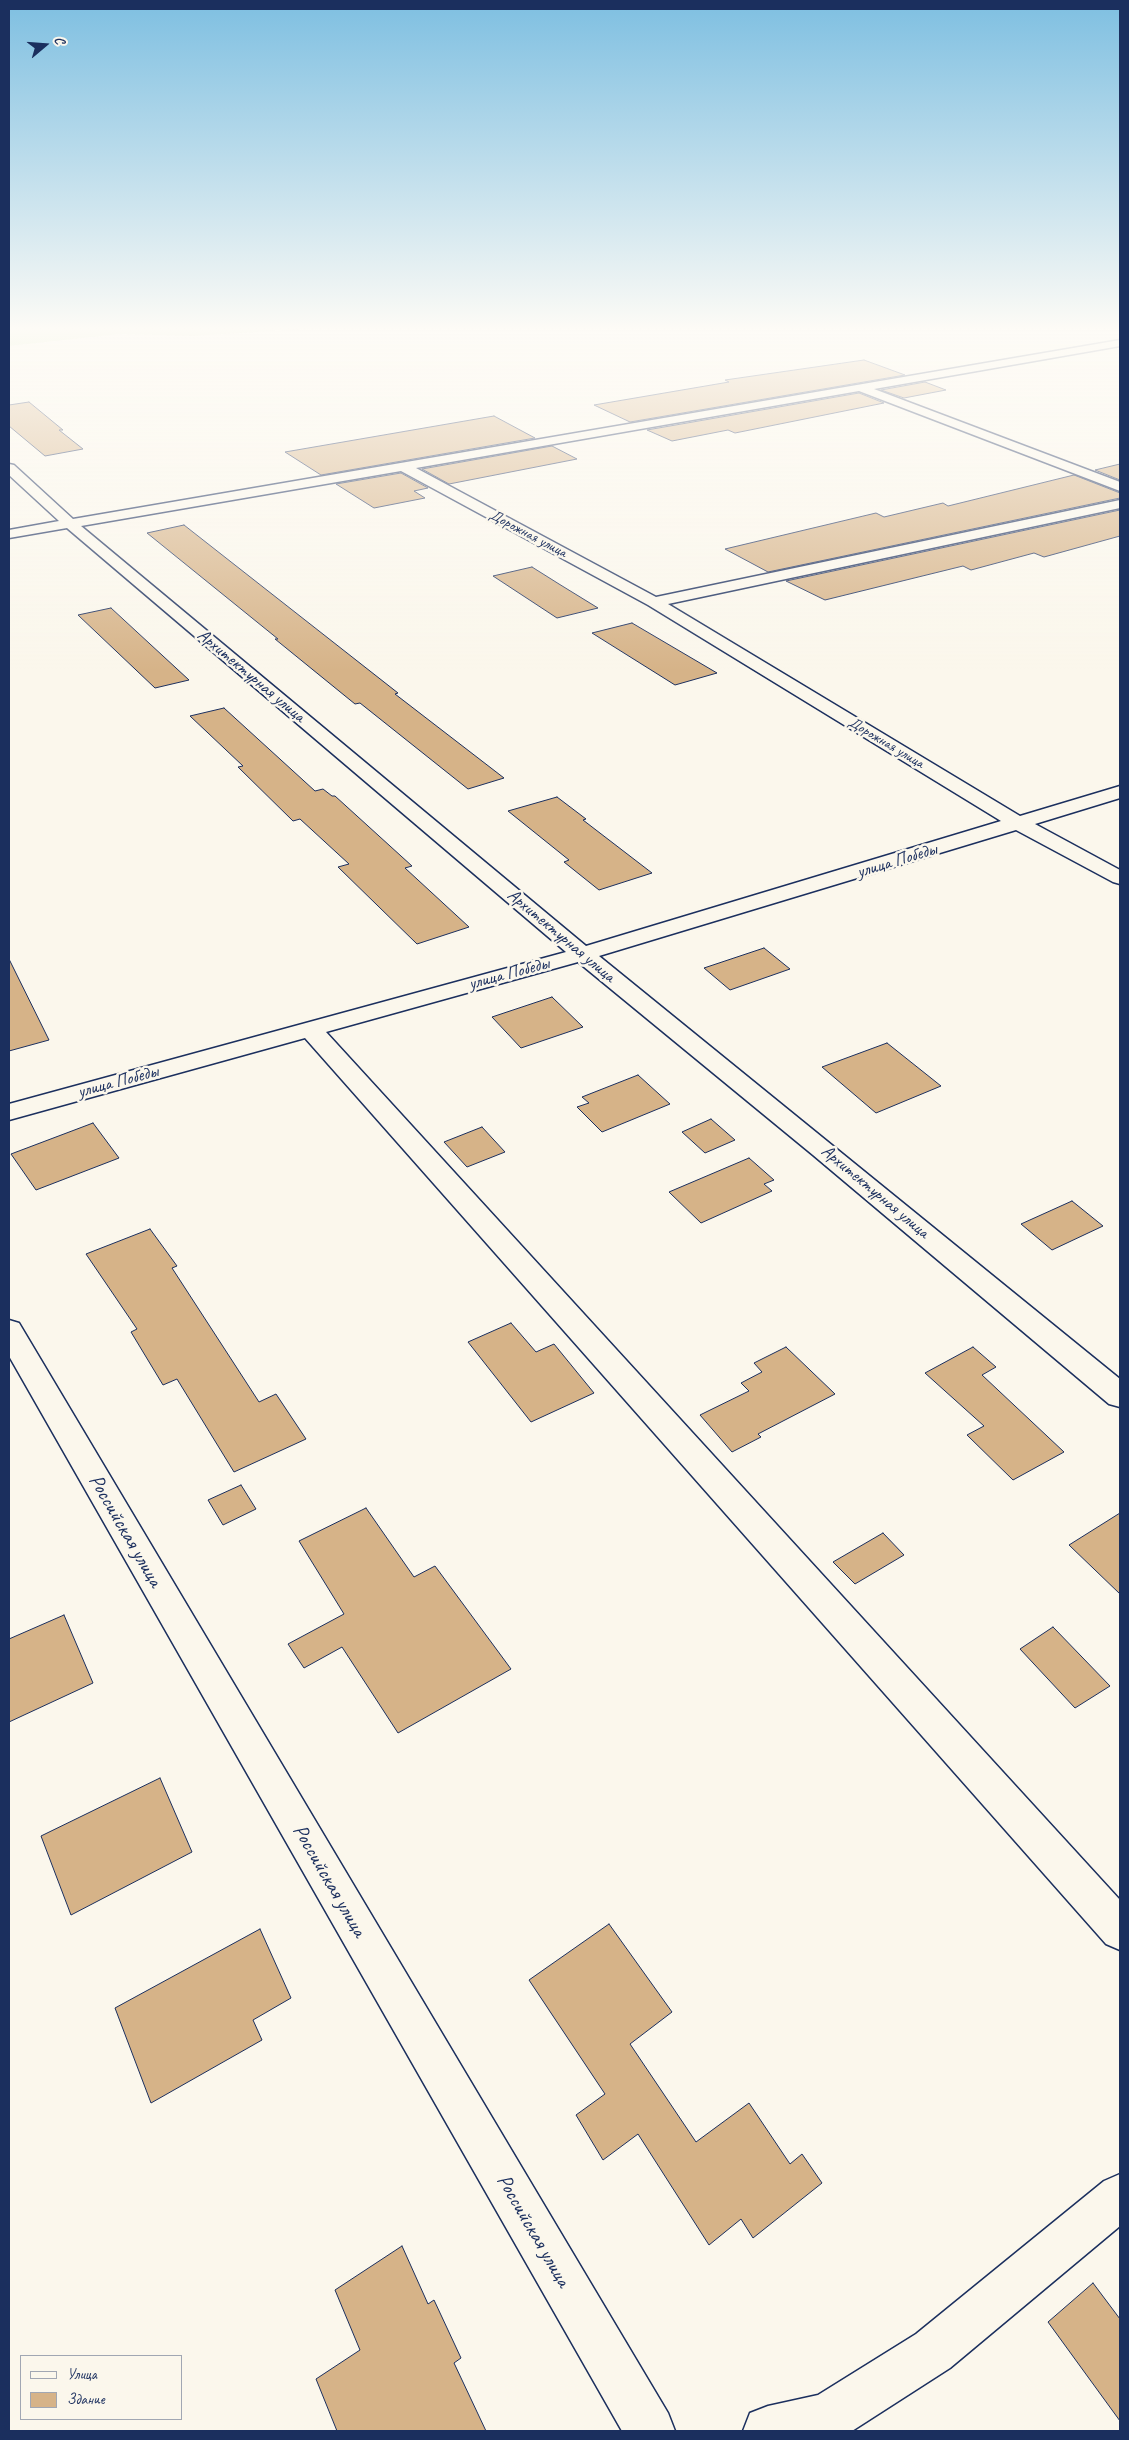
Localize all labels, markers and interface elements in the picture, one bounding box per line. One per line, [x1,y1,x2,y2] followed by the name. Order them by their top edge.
[20,20,70,70] north arrow
[51,34,69,46] text: С
[486,506,570,562] street label: Дорожная улица
[193,625,309,727] street label: Архитектурная улица
[845,713,927,773] street label: Дорожная улица
[854,839,940,883] street label: улица Победы
[503,885,619,987] street label: Архитектурная улица
[466,953,552,995] street label: улица Победы
[75,1061,161,1103] street label: улица Победы
[817,1141,933,1243] street label: Архитектурная улица
[83,1470,167,1592] street label: Российская улица
[287,1820,371,1942] street label: Российская улица
[491,2170,575,2292] street label: Российская улица
[20,2355,182,2420] legend
[67,2365,97,2384] text: Улица
[67,2390,105,2409] text: Здание

